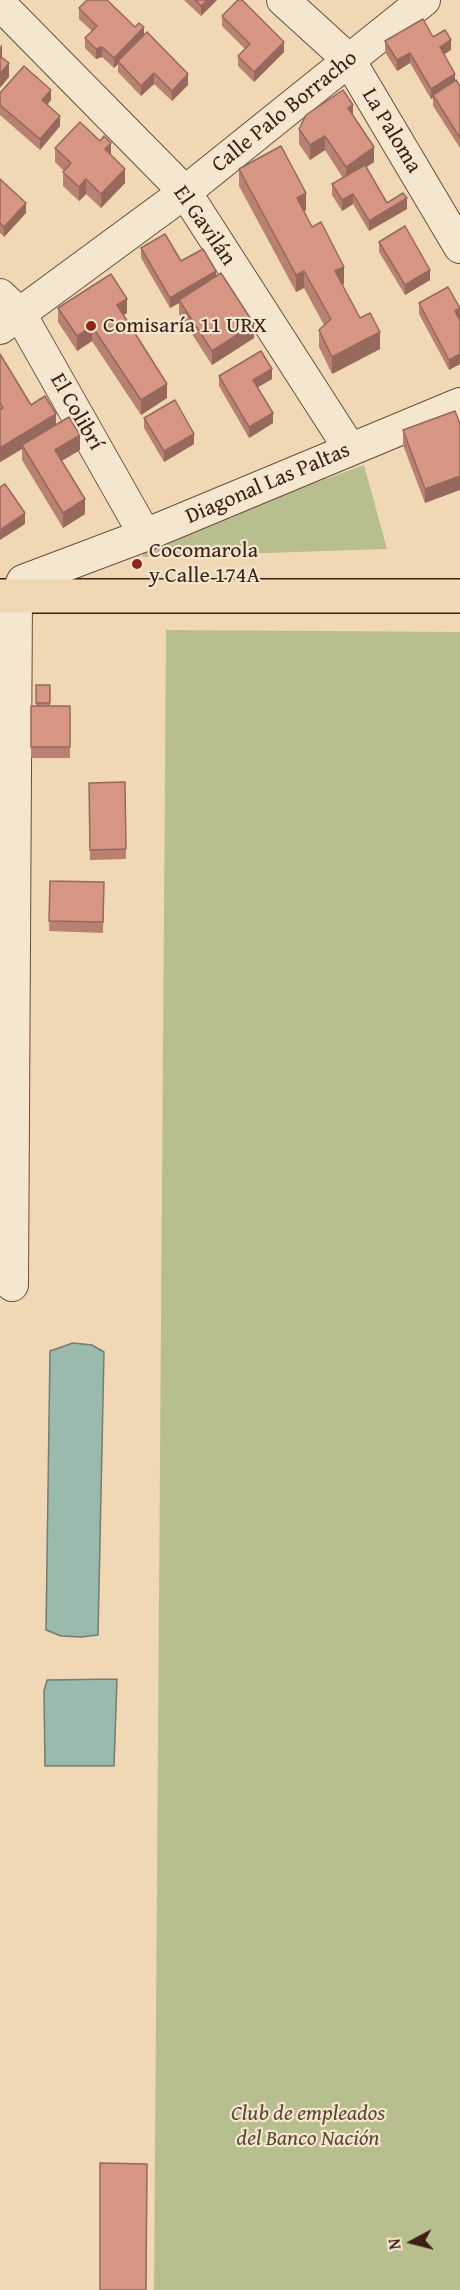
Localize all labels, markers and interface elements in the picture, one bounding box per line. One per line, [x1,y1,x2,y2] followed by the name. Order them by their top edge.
[207,45,363,179] street label: Calle Palo Borracho
[355,84,427,178] street label: La Paloma
[167,181,241,271] street label: El Gavilán
[103,313,267,339] place label: Comisaría 11 URX
[84,319,98,333] marker: Comisaría 11 URX
[43,369,109,455] street label: El Colibrí
[182,437,354,531] street label: Diagonal Las Paltas
[149,538,260,590] place label: Cocomarola y Calle 174A
[130,557,144,571] marker: Cocomarola y Calle 174A
[231,2101,385,2152] park label: Club de empleados del Banco Nación
[382,2212,442,2272] north arrow
[382,2237,407,2251] text: N

